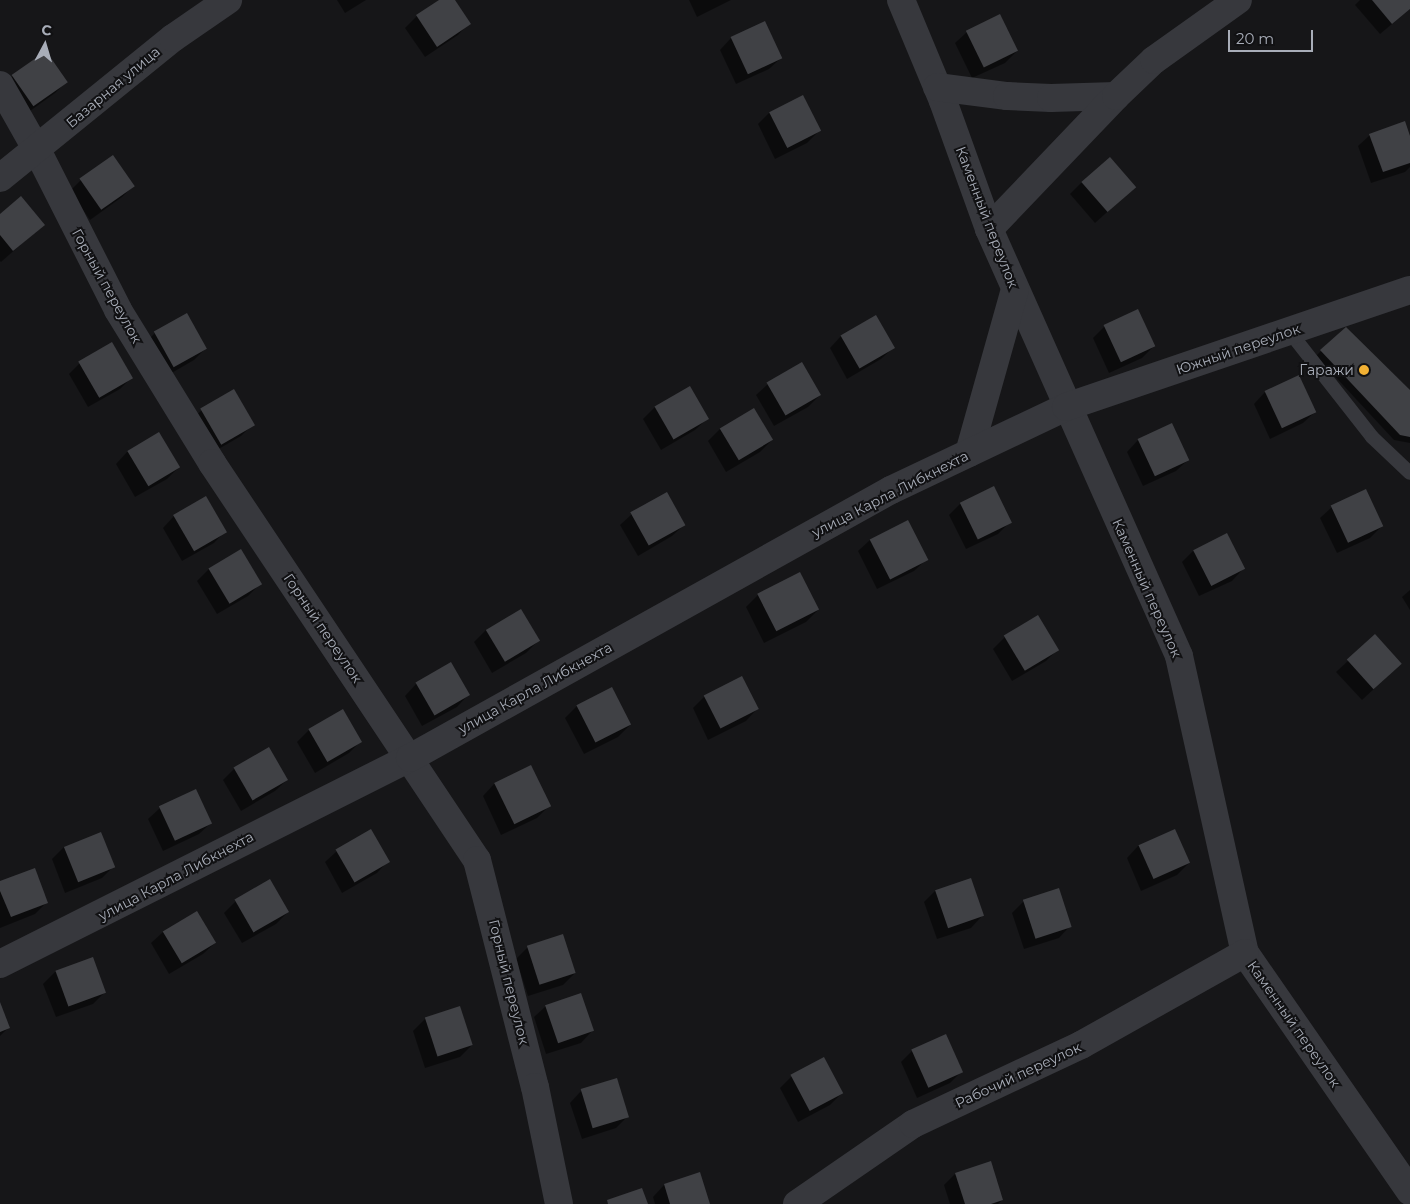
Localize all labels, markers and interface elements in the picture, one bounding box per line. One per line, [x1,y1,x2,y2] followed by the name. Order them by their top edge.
[20,20,70,70] north arrow
[1230,20,1315,52] scale bar
[41,21,53,40] text: С
[1236,29,1274,48] text: 20 m
[63,43,163,131] street label: Базарная улица
[952,144,1022,290] street label: Каменный переулок
[69,226,145,346] street label: Горный переулок
[1174,320,1302,378] street label: Южный переулок
[1299,362,1354,378] place label: Гаражи
[1358,364,1370,376] marker: Гаражи
[809,447,971,541] street label: улица Карла Либкнехта
[1109,516,1185,660] street label: Каменный переулок
[280,570,366,686] street label: Горный переулок
[455,639,615,737] street label: улица Карла Либкнехта
[96,828,256,924] street label: улица Карла Либкнехта
[485,918,533,1046] street label: Горный переулок
[1244,958,1344,1090] street label: Каменный переулок
[952,1038,1084,1112] street label: Рабочий переулок

